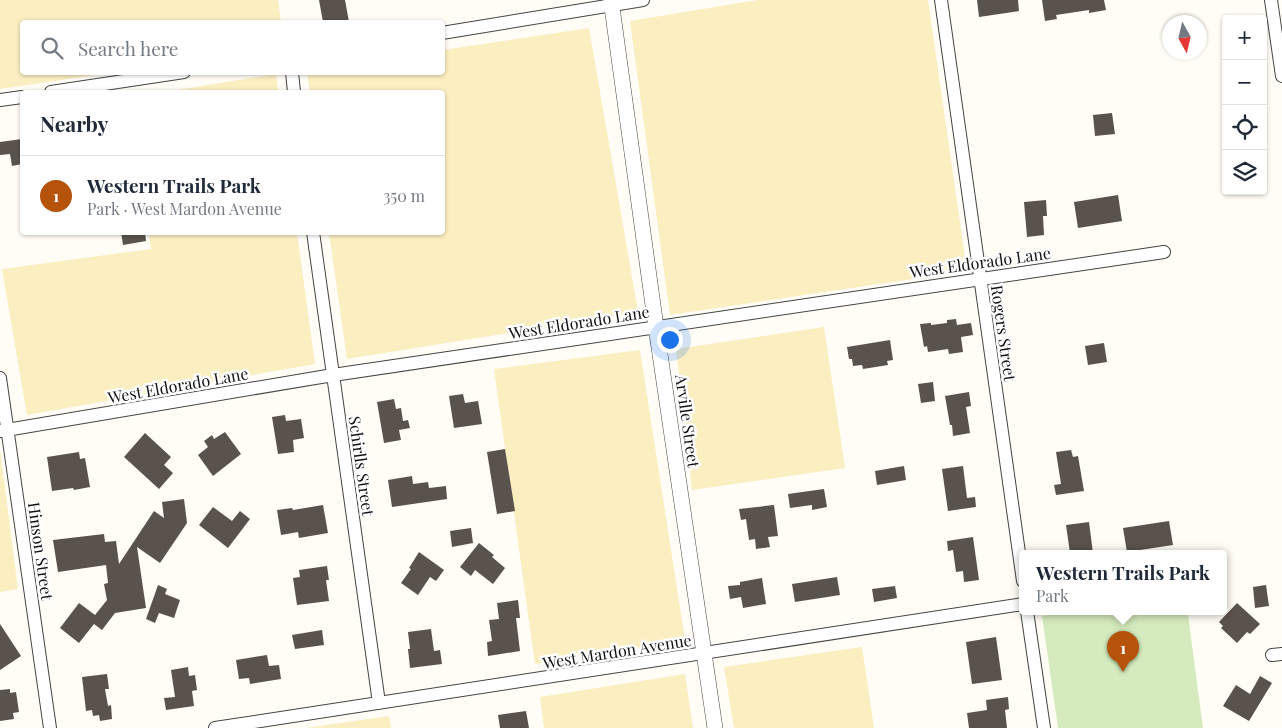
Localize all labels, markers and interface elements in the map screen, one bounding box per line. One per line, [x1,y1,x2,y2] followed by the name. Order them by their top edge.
[1162,15,1207,60] north arrow
[1222,15,1267,195] map controls
[1222,15,1267,60] button: +
[20,20,445,75] search box
[38,34,66,62] icon: search
[78,35,178,61] text: Search here
[1222,60,1267,105] button: −
[1222,105,1267,150] button: locate
[40,109,109,137] text: Nearby
[1222,150,1267,195] button: layers
[87,172,261,198] text: Western Trails Park
[53,185,59,206] text: 1
[383,185,425,206] text: 350 m
[87,198,282,219] text: Park · West Mardon Avenue
[907,242,1052,282] street label: West Eldorado Lane
[987,284,1021,383] street label: Rogers Street
[506,300,651,344] street label: West Eldorado Lane
[657,327,683,353] your location
[105,362,250,408] street label: West Eldorado Lane
[671,372,705,469] street label: Arville Street
[345,415,379,518] street label: Schirlls Street
[24,501,58,602] street label: Hinson Street
[1019,550,1227,615] popup
[1036,559,1210,585] text: Western Trails Park
[1036,585,1069,606] text: Park
[540,629,693,673] street label: West Mardon Avenue
[1107,631,1139,672] pin: 1

